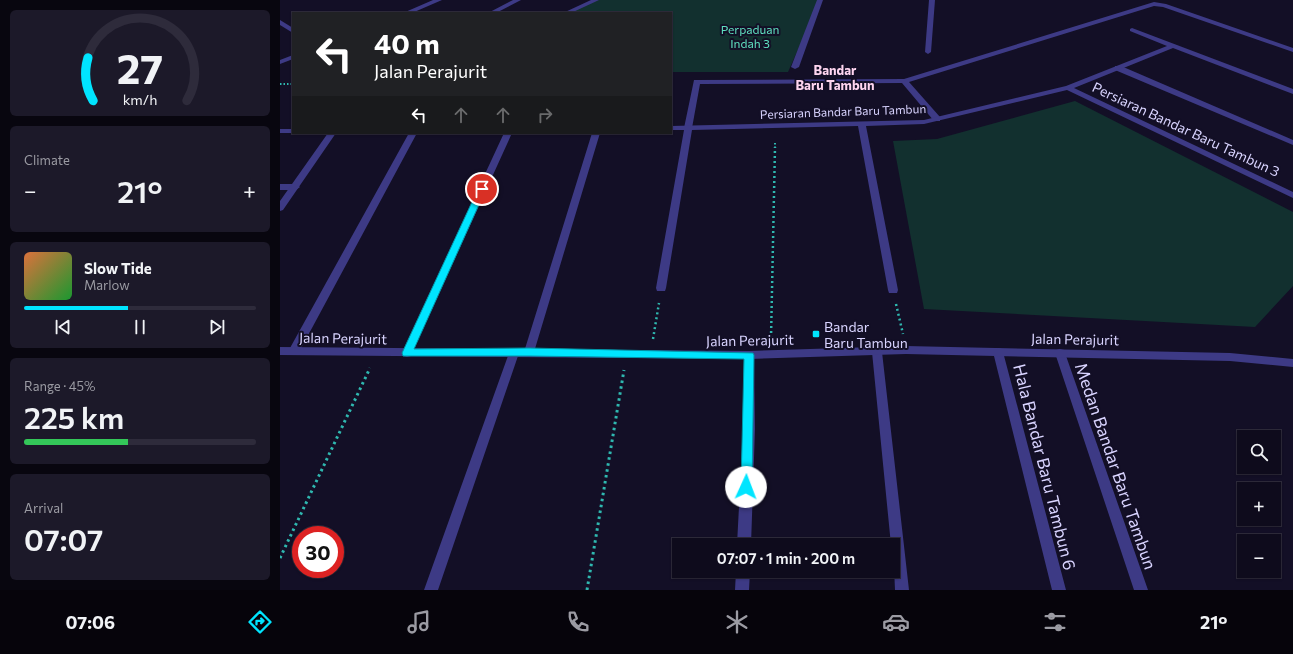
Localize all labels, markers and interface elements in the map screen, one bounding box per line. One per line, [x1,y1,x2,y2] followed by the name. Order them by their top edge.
[721,22,779,50] park label: Perpaduan Indah 3
[374,26,440,60] text: 40 m
[308,28,360,80] icon: left
[117,42,163,93] text: 27
[374,60,487,82] text: Jalan Perajurit
[795,62,875,93] district label: Bandar Baru Tambun
[1090,78,1282,180] street label: Persiaran Bandar Baru Tambun 3
[123,90,157,108] text: km/h
[760,101,926,121] street label: Persiaran Bandar Baru Tambun
[408,104,430,126] icon: left
[450,104,472,126] icon: ahead
[492,104,514,126] icon: ahead
[534,104,556,126] icon: right
[24,152,70,168] text: Climate
[117,172,162,209] text: 21°
[465,172,499,206] pin
[24,177,37,204] text: −
[243,177,256,204] text: +
[471,178,493,200] icon: arrive
[84,259,152,277] text: Slow Tide
[84,277,130,293] text: Marlow
[52,316,74,338] icon: previous
[129,316,151,338] icon: pause
[206,316,228,338] icon: next
[824,318,908,351] place label: Bandar Baru Tambun
[299,329,387,347] street label: Jalan Perajurit
[811,329,821,339] marker: Bandar Baru Tambun
[1031,330,1119,348] street label: Jalan Perajurit
[706,331,794,349] street label: Jalan Perajurit
[1071,360,1161,572] street label: Medan Bandar Baru Tambun
[1009,362,1081,572] street label: Hala Bandar Baru Tambun 6
[24,378,95,394] text: Range · 45%
[24,398,124,435] text: 225 km
[1237,430,1281,578] map controls
[1237,430,1281,474] button: search
[725,466,767,508] position arrow
[1237,482,1281,526] button: +
[24,500,63,516] text: Arrival
[24,520,103,557] text: 07:07
[292,526,344,578] speed limit sign: 30
[1237,534,1281,578] button: −
[717,549,855,567] text: 07:07 · 1 min · 200 m
[246,608,274,636] icon: directions
[405,608,433,636] icon: music
[564,608,592,636] icon: phone
[723,608,751,636] icon: climate
[882,608,910,636] icon: car
[1041,608,1069,636] icon: filters
[65,611,115,633] text: 07:06
[1200,611,1227,633] text: 21°

